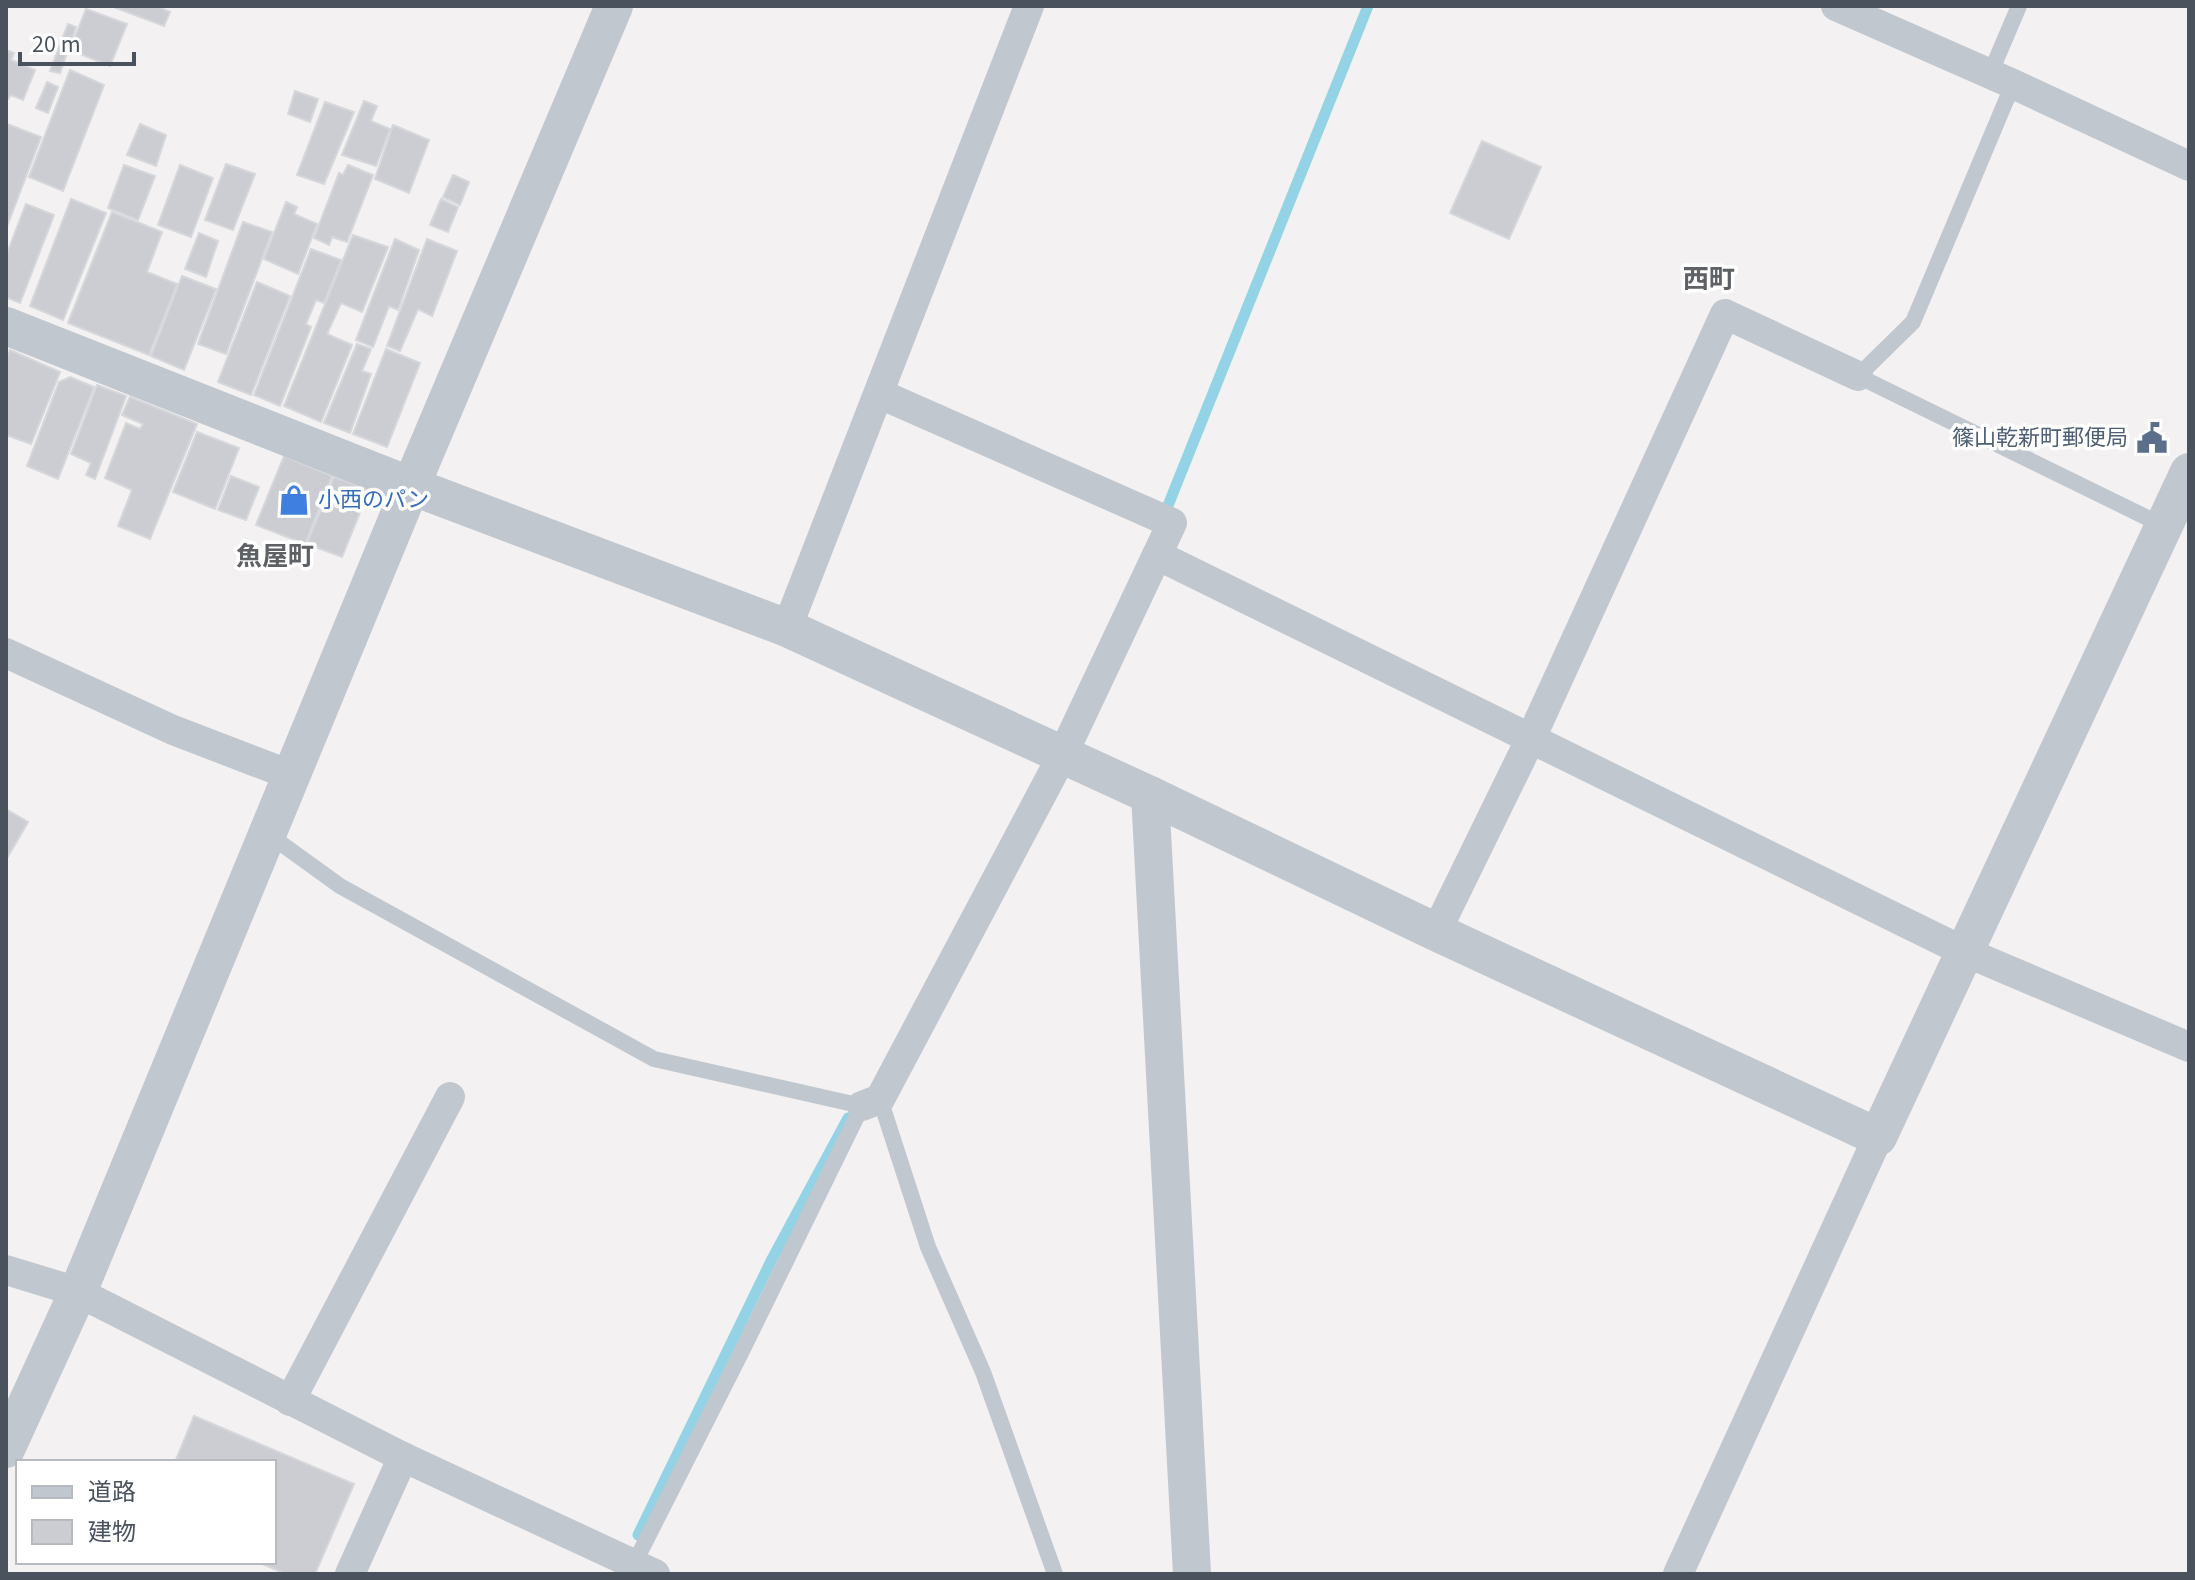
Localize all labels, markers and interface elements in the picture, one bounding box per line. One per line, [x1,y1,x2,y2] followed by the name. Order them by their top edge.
[20,16,134,66] scale bar
[32,27,81,62] text: 20 m
[1683,261,1735,298] district label: 西町
[2135,421,2169,455] public building icon: 篠山乾新町郵便局
[1952,422,2128,454] place label: 篠山乾新町郵便局
[277,483,311,517] shop icon: 小西のパン
[318,484,429,516] place label: 小西のパン
[236,538,314,575] district label: 魚屋町
[16,1460,276,1564] legend
[88,1475,136,1510] text: 道路
[88,1515,136,1550] text: 建物

